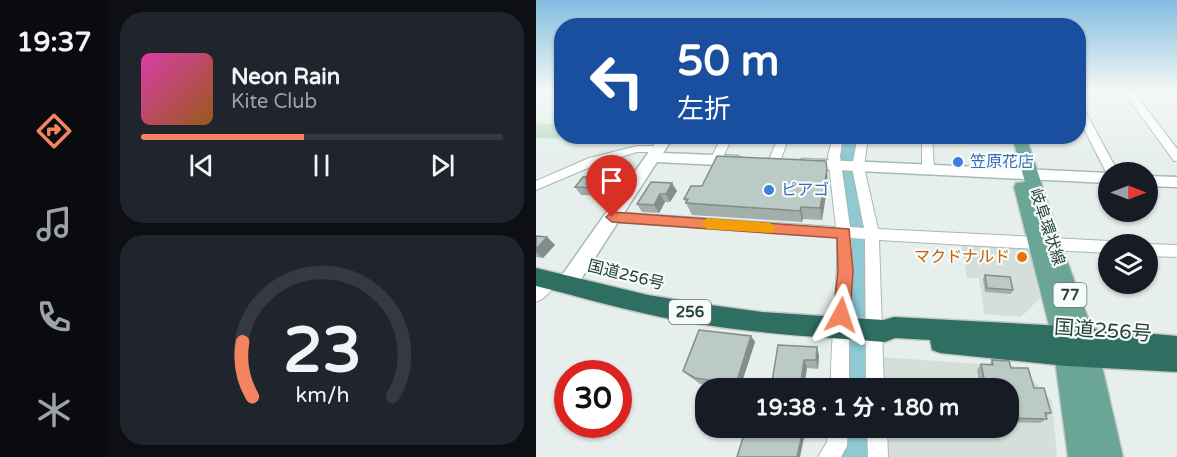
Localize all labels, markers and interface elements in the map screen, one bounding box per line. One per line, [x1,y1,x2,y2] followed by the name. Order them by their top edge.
[17,26,91,59] text: 19:37
[677,36,779,87] text: 50 m
[578,42,656,120] icon: left
[231,64,340,90] text: Neon Rain
[231,90,317,114] text: Kite Club
[677,93,731,126] text: 左折
[33,110,75,152] icon: directions
[185,149,218,182] icon: previous
[305,149,338,182] icon: pause
[426,149,459,182] icon: next
[970,152,1034,172] place label: 笠原花店
[586,155,637,217] pin
[951,155,965,169] marker: 笠原花店
[1098,162,1158,222] north arrow
[1098,162,1158,294] map controls
[595,164,628,197] icon: arrive
[781,180,829,200] place label: ピアゴ
[762,183,776,197] marker: ピアゴ
[1025,186,1069,268] street label: 岐阜環状線
[33,203,75,245] icon: music
[1098,234,1158,294] button: layers
[914,247,1010,267] place label: マクドナルド
[1015,250,1029,264] marker: マクドナルド
[586,256,666,294] street label: 国道256号
[809,283,873,347] position arrow
[1054,283,1086,307] road number: 77
[33,296,75,338] icon: phone
[669,300,711,324] road number: 256
[283,314,361,389] text: 23
[1053,316,1153,346] street label: 国道256号
[554,360,632,438] speed limit sign: 30
[295,382,349,408] text: km/h
[33,389,75,431] icon: climate
[755,395,959,421] text: 19:38 · 1 分 · 180 m

